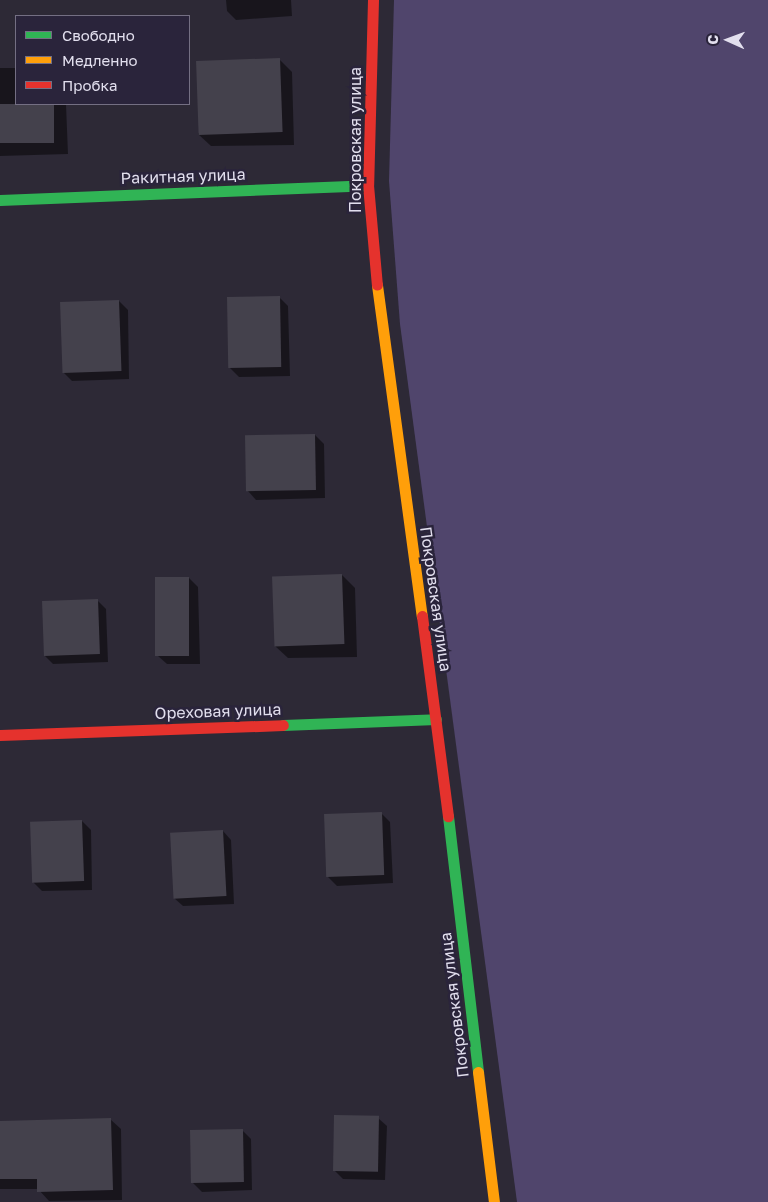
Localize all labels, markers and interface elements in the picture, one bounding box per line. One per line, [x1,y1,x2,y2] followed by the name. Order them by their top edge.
[15,15,190,105] legend
[703,15,753,65] north arrow
[62,26,135,44] text: Свободно
[704,34,721,45] text: С
[62,51,138,69] text: Медленно
[345,67,365,213] street label: Покровская улица
[62,76,117,94] text: Пробка
[120,164,246,188] street label: Ракитная улица
[416,525,456,673] street label: Покровская улица
[154,699,282,723] street label: Ореховая улица
[436,931,472,1079] street label: Покровская улица

